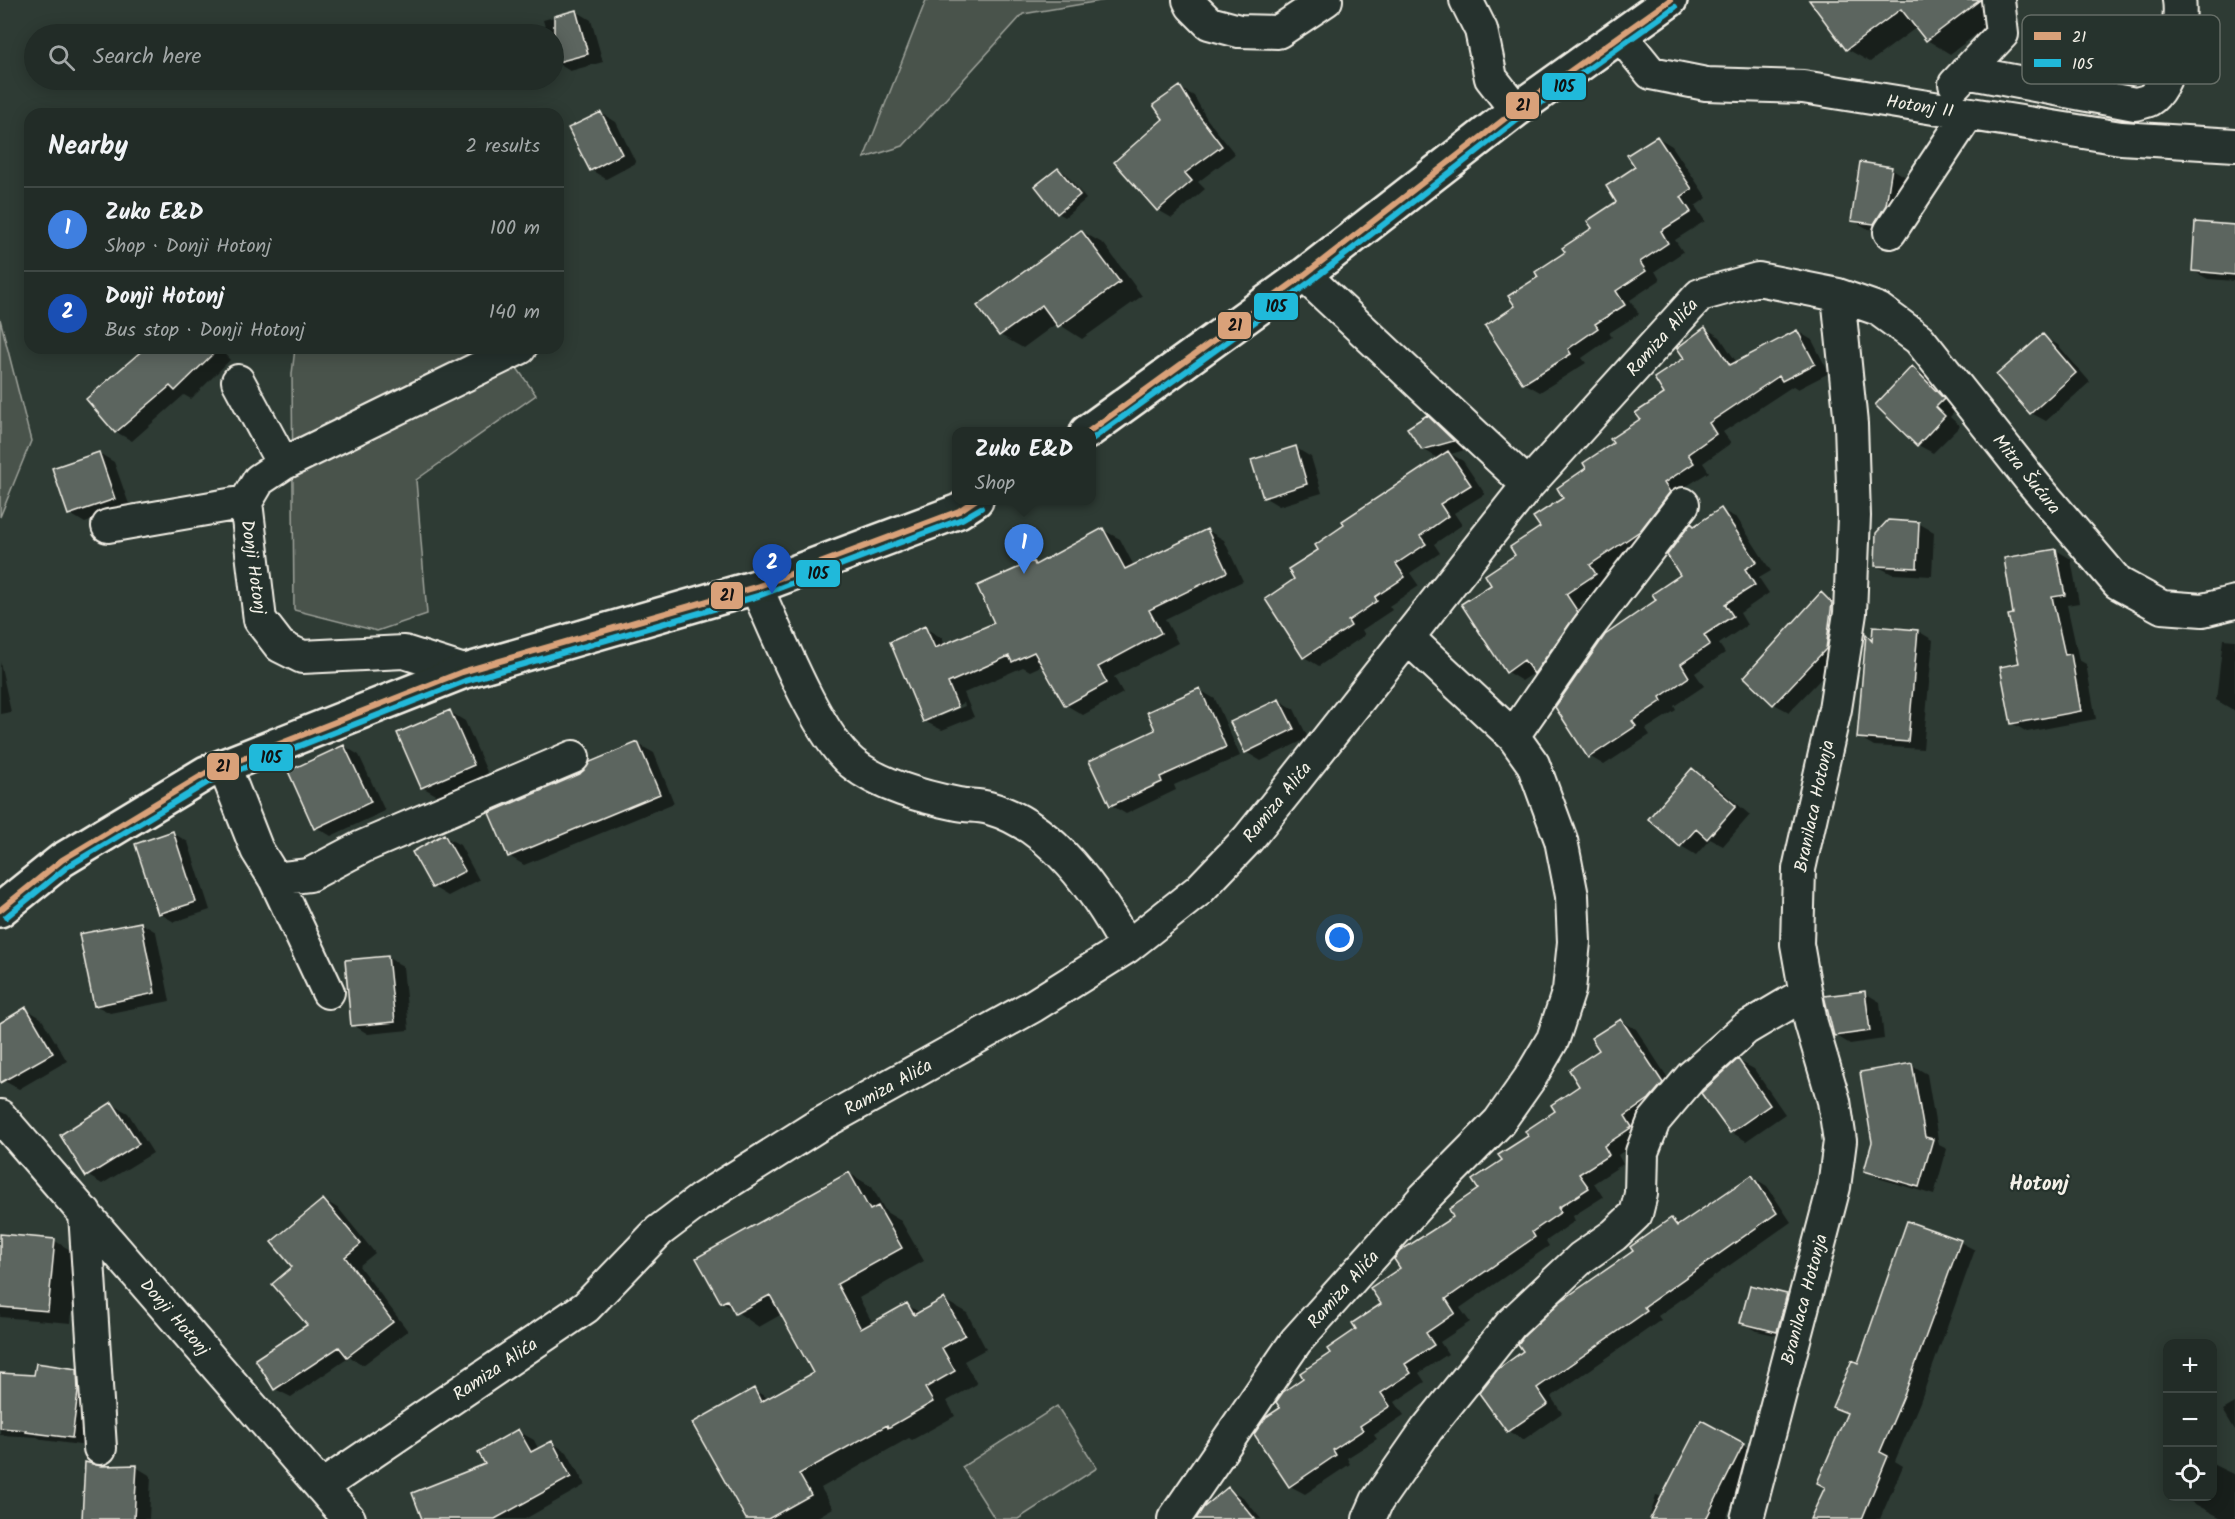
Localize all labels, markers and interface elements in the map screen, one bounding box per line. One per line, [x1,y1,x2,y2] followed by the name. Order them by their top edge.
[2022,15,2220,84] legend
[24,24,564,90] search box
[2072,25,2086,50] text: 21
[93,40,201,75] text: Search here
[45,41,78,74] icon: search
[2072,52,2095,77] text: 105
[1541,72,1587,101] line badge: 105
[1553,75,1576,100] text: 105
[1884,88,1956,127] street label: Hotonj II
[1505,91,1540,120] line badge: 21
[1516,94,1530,119] text: 21
[48,126,128,168] text: Nearby
[465,131,540,163] text: 2 results
[105,196,203,231] text: Zuko E&D
[64,213,71,245] text: 1
[490,213,540,245] text: 100 m
[105,231,271,263] text: Shop · Donji Hotonj
[105,280,224,315] text: Donji Hotonj
[1253,292,1299,321] line badge: 105
[1620,292,1706,384] street label: Ramiza Alića
[1265,295,1288,320] text: 105
[62,297,73,329] text: 2
[489,297,540,329] text: 140 m
[1217,311,1252,340] line badge: 21
[1228,314,1242,339] text: 21
[105,315,305,347] text: Bus stop · Donji Hotonj
[952,427,1096,505] popup
[1984,428,2067,521] street label: Mitra Šućura
[975,433,1073,468] text: Zuko E&D
[975,468,1015,500] text: Shop
[232,518,274,618] street label: Donji Hotonj
[1004,524,1044,574] pin: 1
[752,544,792,594] pin: 2
[795,559,841,588] line badge: 105
[807,562,830,587] text: 105
[710,581,744,610] line badge: 21
[720,584,734,609] text: 21
[1787,738,1844,875] street label: Branilaca Hotonja
[248,743,294,772] line badge: 105
[260,746,283,771] text: 105
[206,752,240,781] line badge: 21
[216,755,230,780] text: 21
[1236,756,1320,850] street label: Ramiza Alića
[1325,923,1354,952] your location
[839,1052,938,1125] street label: Ramiza Alića
[2009,1168,2070,1201] district label: Hotonj
[1774,1231,1837,1368] street label: Branilaca Hotonja
[1301,1244,1387,1336] street label: Ramiza Alića
[132,1273,217,1364] street label: Donji Hotonj
[447,1331,544,1409] street label: Ramiza Alića
[2163,1339,2217,1501] map controls
[2163,1339,2217,1393] button: +
[2163,1393,2217,1447] button: −
[2163,1447,2217,1501] button: locate

